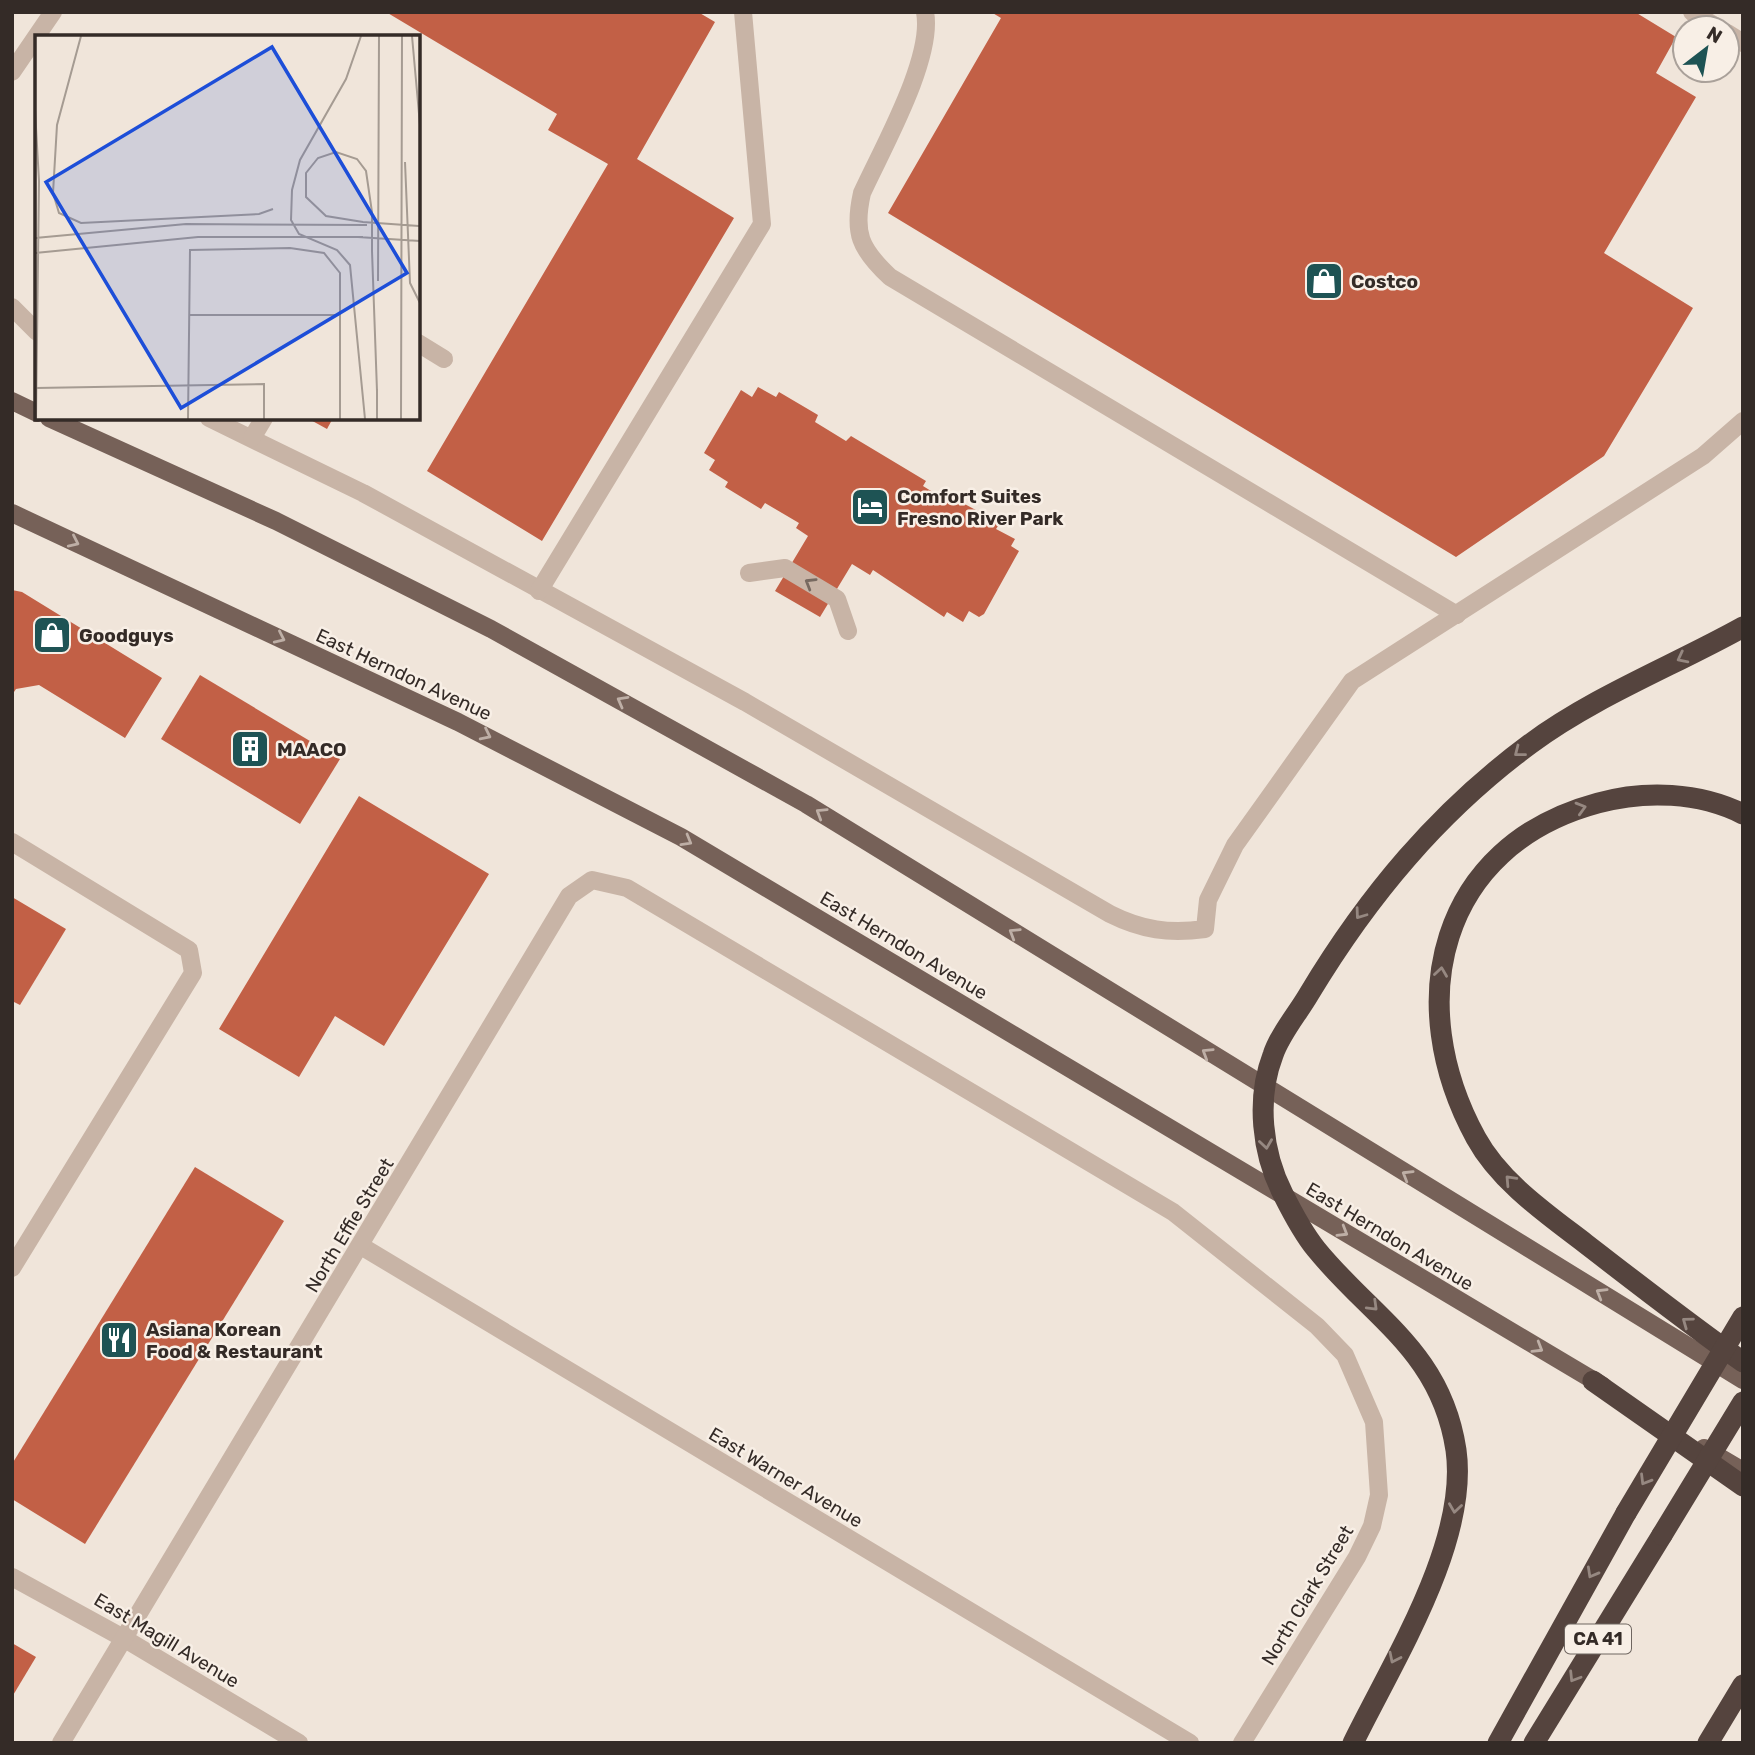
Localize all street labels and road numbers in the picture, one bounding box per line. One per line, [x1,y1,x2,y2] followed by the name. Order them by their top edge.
[312,624,495,725] street label: East Herndon Avenue
[816,886,992,1005] street label: East Herndon Avenue
[300,1153,399,1297] street label: North Effie Street
[1302,1177,1478,1296] street label: East Herndon Avenue
[705,1422,867,1533] street label: East Warner Avenue
[1257,1521,1359,1669] street label: North Clark Street
[90,1588,243,1693] street label: East Magill Avenue
[1565,1624,1631,1654] road number: CA 41

